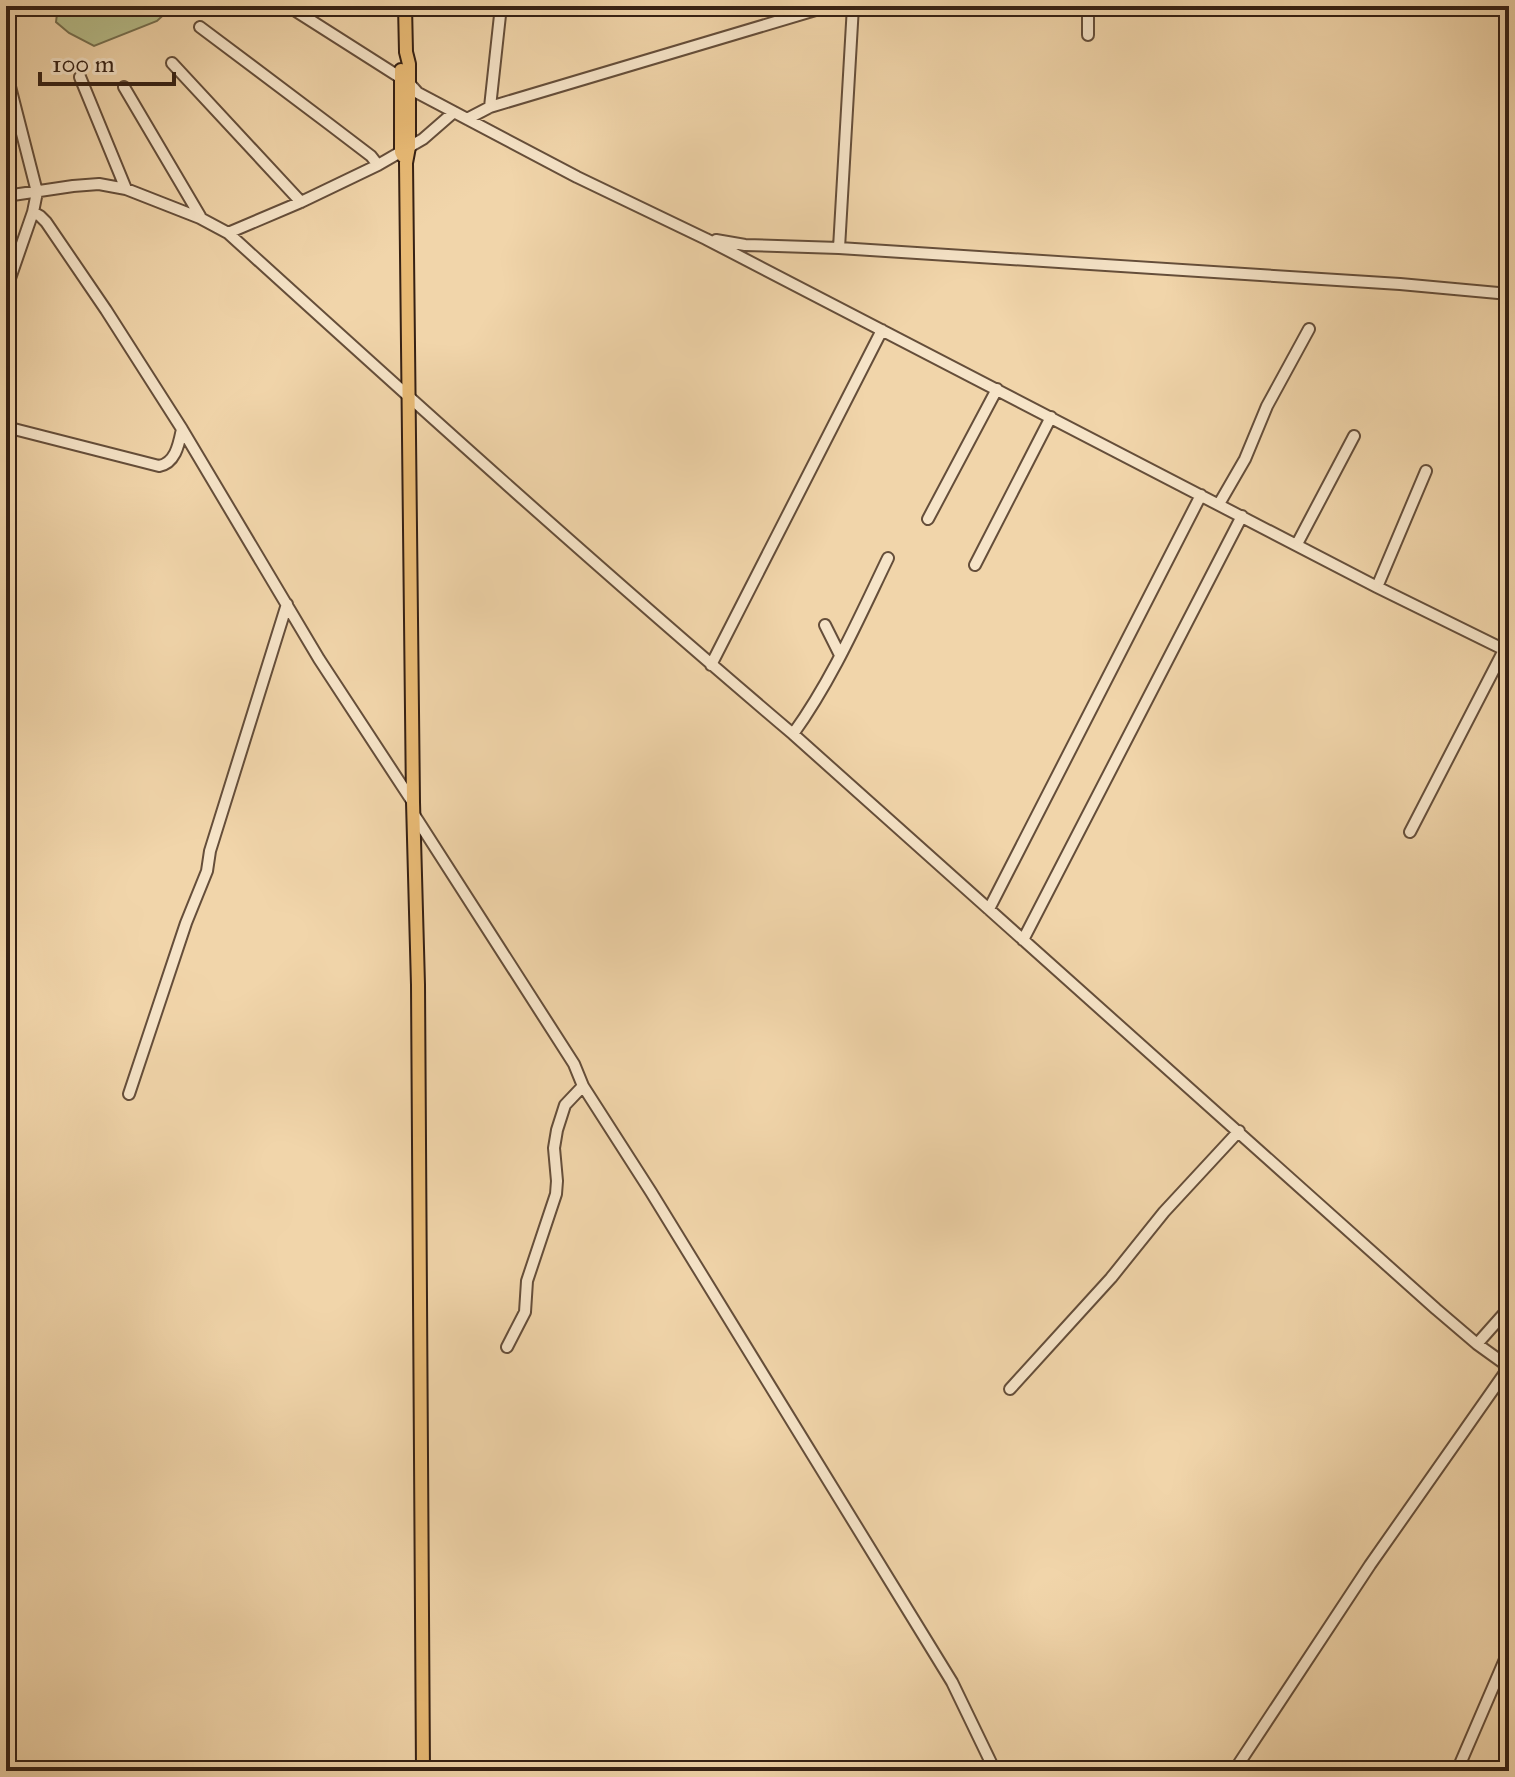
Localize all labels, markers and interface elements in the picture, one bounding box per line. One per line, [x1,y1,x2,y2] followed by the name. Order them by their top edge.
[40,36,174,86] scale bar
[52,49,115,79] text: 100 m

